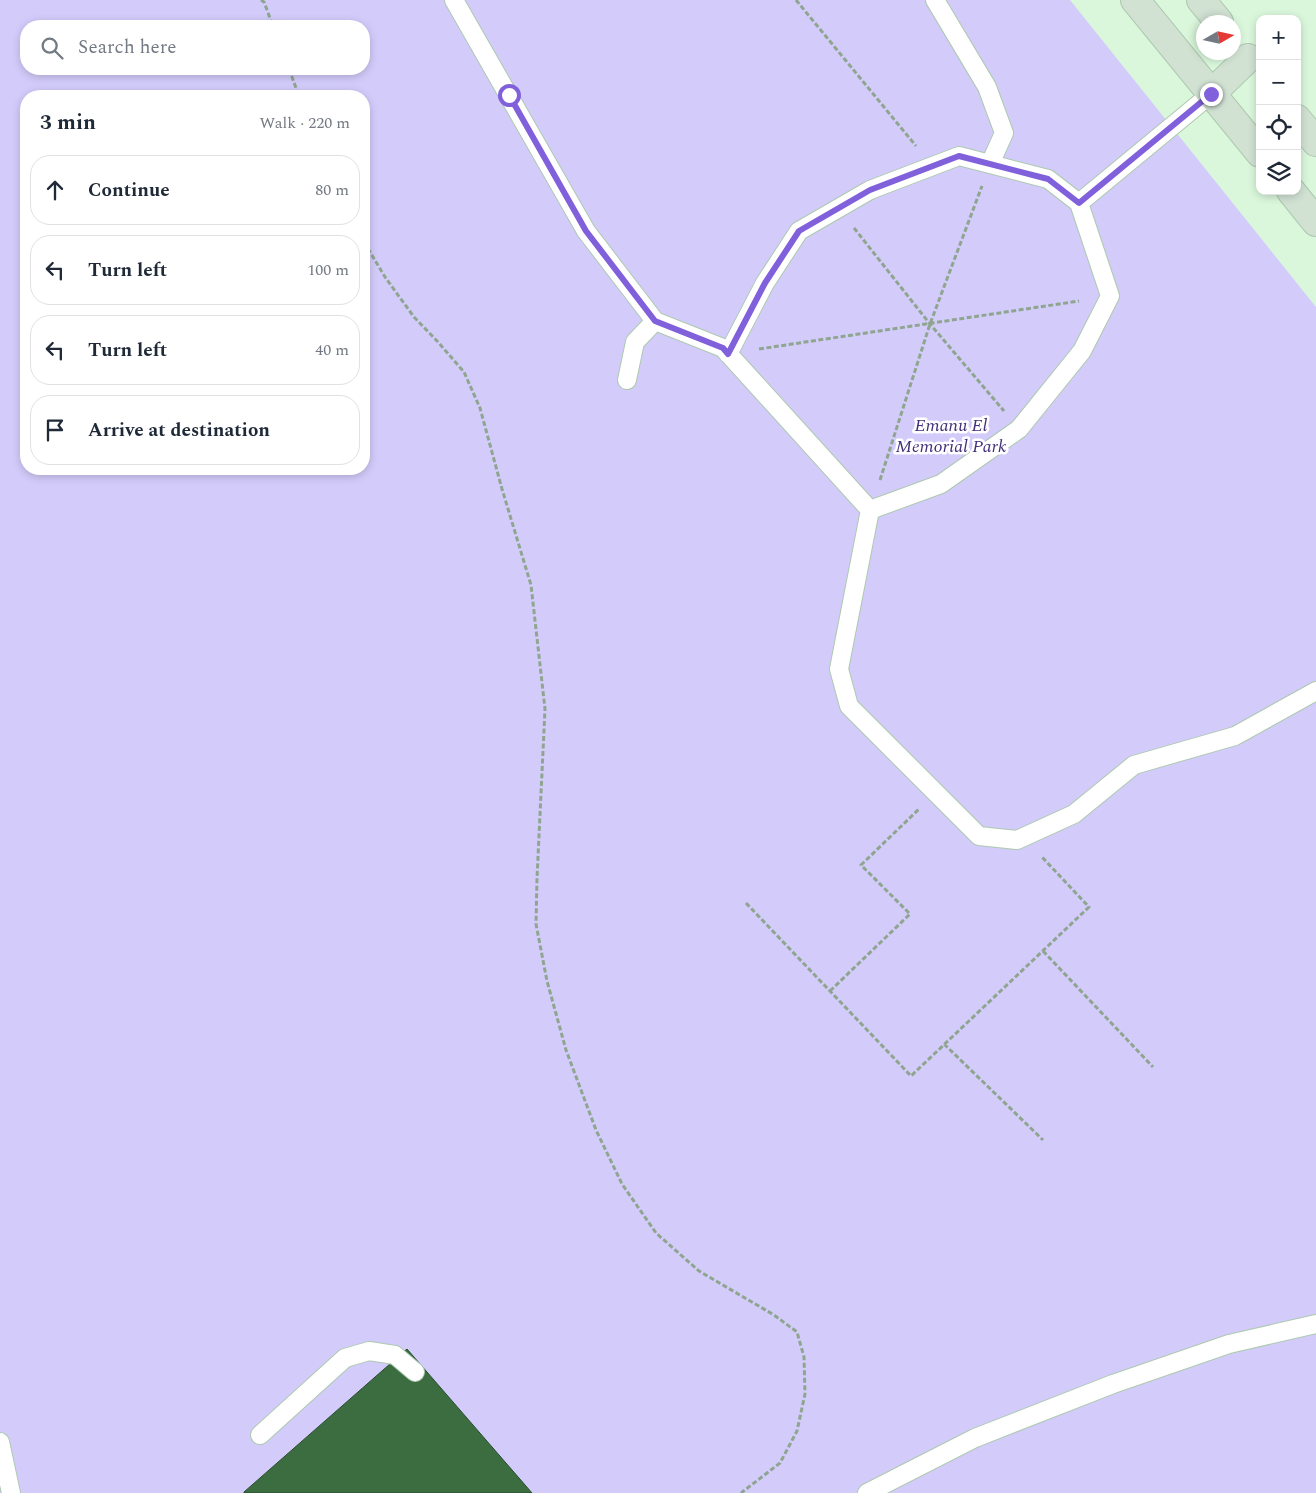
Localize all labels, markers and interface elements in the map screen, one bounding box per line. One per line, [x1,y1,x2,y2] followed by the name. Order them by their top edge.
[1196,15,1241,60] north arrow
[1256,15,1301,195] map controls
[1256,15,1301,60] button: +
[20,20,370,75] search box
[78,33,177,62] text: Search here
[38,34,66,62] icon: search
[1256,60,1301,105] button: −
[1200,83,1223,106] route end
[498,84,521,107] route start
[1256,105,1301,150] button: locate
[40,107,96,139] text: 3 min
[259,111,350,135] text: Walk · 220 m
[1256,150,1301,195] button: layers
[41,176,69,204] icon: ahead
[88,176,170,205] text: Continue
[315,178,349,202] text: 80 m
[41,256,69,284] icon: left
[88,256,167,285] text: Turn left
[307,258,349,282] text: 100 m
[41,336,69,364] icon: left
[88,336,167,365] text: Turn left
[315,338,349,362] text: 40 m
[896,412,1007,460] park label: Emanu El Memorial Park
[41,416,69,444] icon: arrive
[88,416,270,445] text: Arrive at destination

